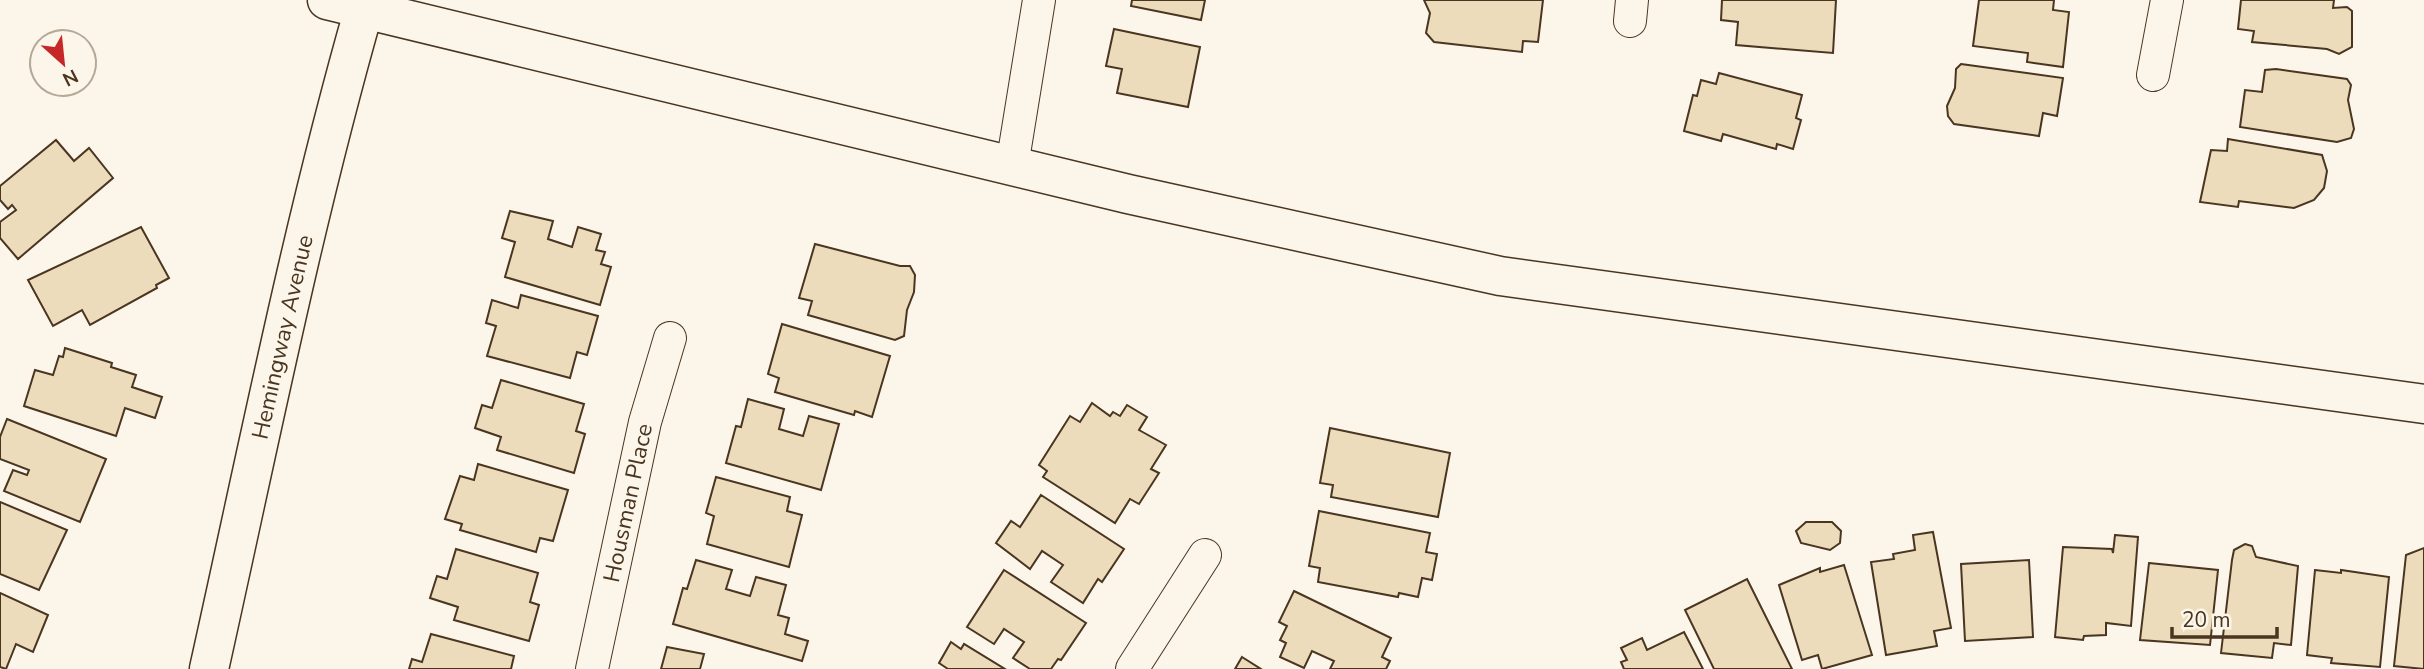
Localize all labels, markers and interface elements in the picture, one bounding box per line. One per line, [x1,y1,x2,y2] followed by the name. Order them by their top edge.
[28,28,98,98] north arrow
[58,62,83,92] text: N
[244,232,320,442] street label: Hemingway Avenue
[596,421,660,585] street label: Housman Place
[2172,596,2277,640] scale bar
[2182,606,2231,634] text: 20 m

